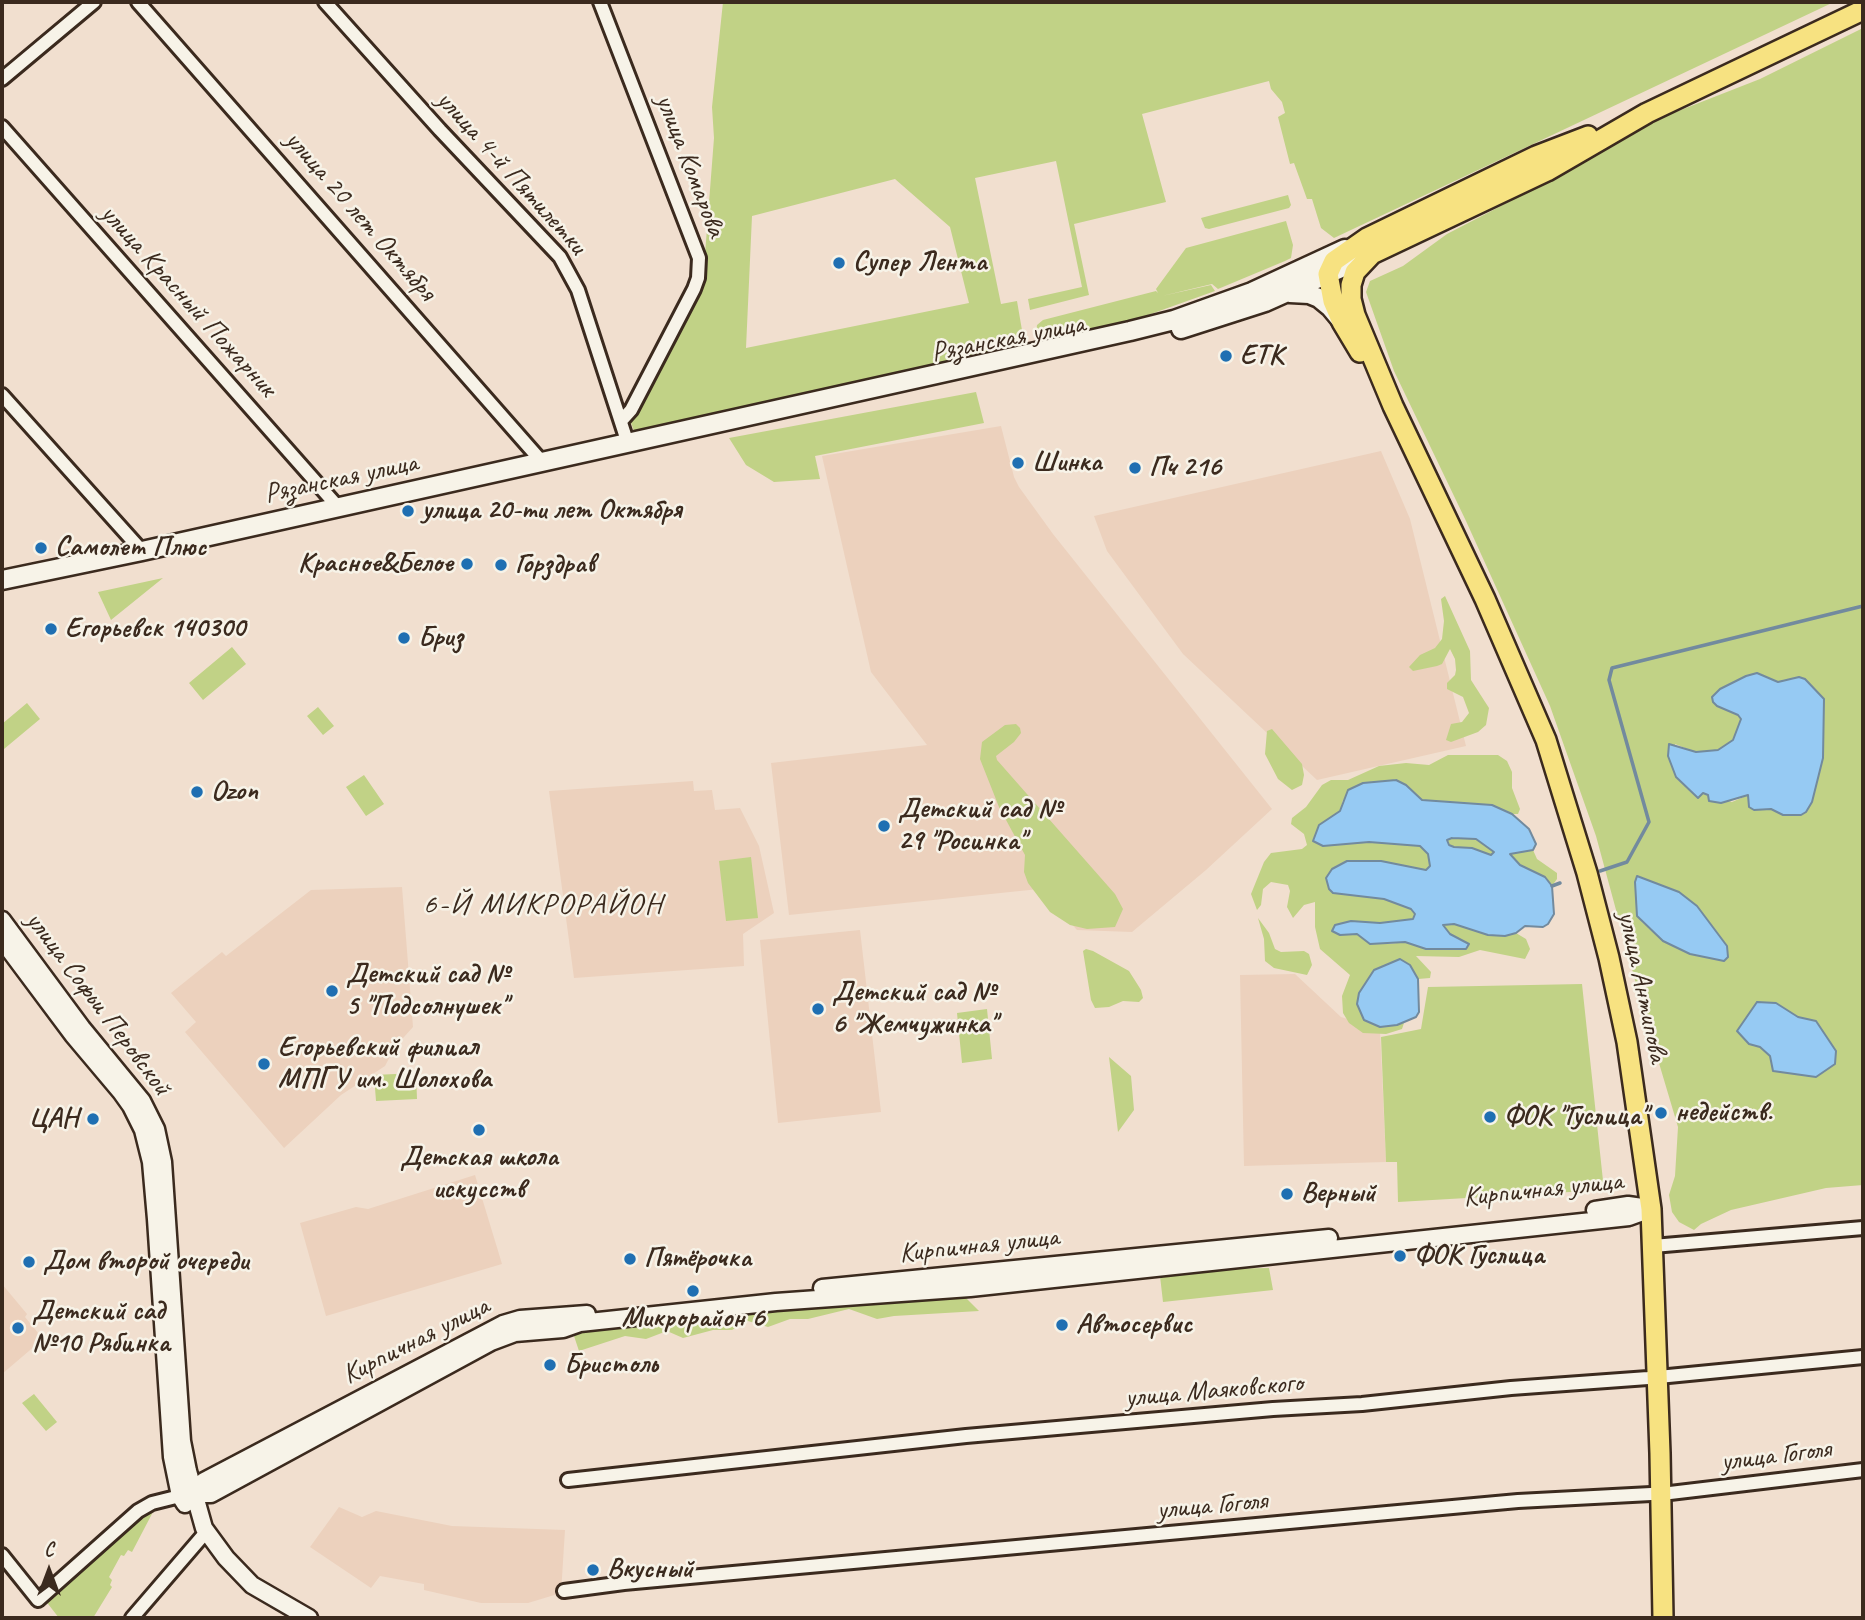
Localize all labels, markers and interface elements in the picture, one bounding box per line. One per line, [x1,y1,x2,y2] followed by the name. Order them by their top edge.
[429,84,593,262] street label: улица 4-й Пятилетки
[647,90,733,242] street label: улица Комарова
[277,124,443,308] street label: улица 20 лет Октября
[93,198,283,404] street label: улица Красный Пожарник
[853,246,987,280] place label: Супер Лента
[831,255,847,271] marker: Супер Лента
[928,308,1088,370] street label: Рязанская улица
[1240,339,1283,373] place label: ЕТК
[1218,348,1234,364] marker: ЕТК
[261,446,421,512] street label: Рязанская улица
[1032,446,1102,480] place label: Шинка
[1149,451,1221,485] place label: Пч 216
[1010,455,1026,471] marker: Шинка
[1127,460,1143,476] marker: Пч 216
[422,494,682,528] place label: улица 20-ти лет Октября
[400,503,416,519] marker: улица 20-ти лет Октября
[55,531,206,565] place label: Самолет Плюс
[33,540,49,556] marker: Самолет Плюс
[298,547,453,581] place label: Красное&Белое
[515,548,595,582] place label: Горздрав
[459,556,475,572] marker: Красное&Белое
[493,557,509,573] marker: Горздрав
[65,612,245,646] place label: Егорьевск 140300
[43,621,59,637] marker: Егорьевск 140300
[418,621,463,655] place label: Бриз
[396,630,412,646] marker: Бриз
[211,775,258,809] place label: Ozon
[189,784,205,800] marker: Ozon
[898,793,1061,859] place label: Детский сад № 29 "Росинка"
[876,818,892,834] marker: Детский сад № 29 "Росинка"
[424,887,662,923] district label: 6-Й МИКРОРАЙОН
[18,905,178,1103] street label: улица Софьи Перовской
[1610,908,1674,1066] street label: улица Антипова
[346,958,509,1024] place label: Детский сад № 5 "Подсолнушек"
[832,976,996,1042] place label: Детский сад № 6 "Жемчужинка"
[324,983,340,999] marker: Детский сад № 5 "Подсолнушек"
[810,1001,826,1017] marker: Детский сад № 6 "Жемчужинка"
[278,1031,491,1097] place label: Егорьевский филиал МПГУ им. Шолохова
[256,1056,272,1072] marker: Егорьевский филиал МПГУ им. Шолохова
[1675,1096,1772,1130] place label: недейств.
[1504,1100,1647,1134] place label: ФОК "Гуслица"
[29,1102,79,1136] place label: ЦАН
[1653,1105,1669,1121] marker: недейств.
[1482,1109,1498,1125] marker: ФОК "Гуслица"
[85,1111,101,1127] marker: ЦАН
[471,1122,487,1138] marker: Детская школа искусств
[400,1141,558,1207] place label: Детская школа искусств
[1462,1165,1624,1215] street label: Кирпичная улица
[1301,1177,1375,1211] place label: Верный
[1279,1186,1295,1202] marker: Верный
[898,1221,1060,1271] street label: Кирпичная улица
[1414,1239,1544,1273] place label: ФОК Гуслица
[644,1242,751,1276] place label: Пятёрочка
[43,1245,249,1279] place label: Дом второй очереди
[1392,1248,1408,1264] marker: ФОК Гуслица
[622,1251,638,1267] marker: Пятёрочка
[21,1254,37,1270] marker: Дом второй очереди
[685,1283,701,1299] marker: Микрорайон 6
[337,1290,495,1392] street label: Кирпичная улица
[32,1295,170,1361] place label: Детский сад №10 Рябинка
[621,1302,765,1336] place label: Микрорайон 6
[1076,1308,1192,1342] place label: Автосервис
[1054,1317,1070,1333] marker: Автосервис
[10,1320,26,1336] marker: Детский сад №10 Рябинка
[564,1348,658,1382] place label: Бристоль
[542,1357,558,1373] marker: Бристоль
[1124,1366,1304,1416] street label: улица Маяковского
[1719,1433,1833,1479] street label: улица Гоголя
[1155,1484,1269,1528] street label: улица Гоголя
[14,1536,84,1606] north arrow
[44,1538,54,1562] text: С
[607,1553,693,1587] place label: Вкусный
[585,1562,601,1578] marker: Вкусный

